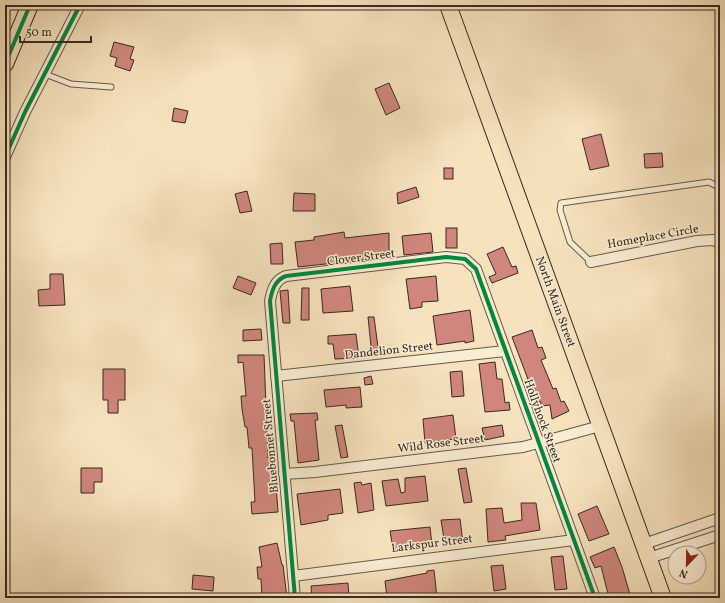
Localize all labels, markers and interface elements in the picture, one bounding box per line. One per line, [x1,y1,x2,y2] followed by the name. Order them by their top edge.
[20,18,91,44] scale bar
[26,25,52,41] text: 50 m
[606,221,700,253] street label: Homeplace Circle
[326,246,396,270] street label: Clover Street
[531,254,579,350] street label: North Main Street
[344,338,434,364] street label: Dandelion Street
[519,377,565,465] street label: Hollyhock Street
[259,398,283,494] street label: Bluebonnet Street
[397,431,485,457] street label: Wild Rose Street
[390,531,474,557] street label: Larkspur Street
[667,545,707,585] north arrow
[677,564,690,581] text: N

